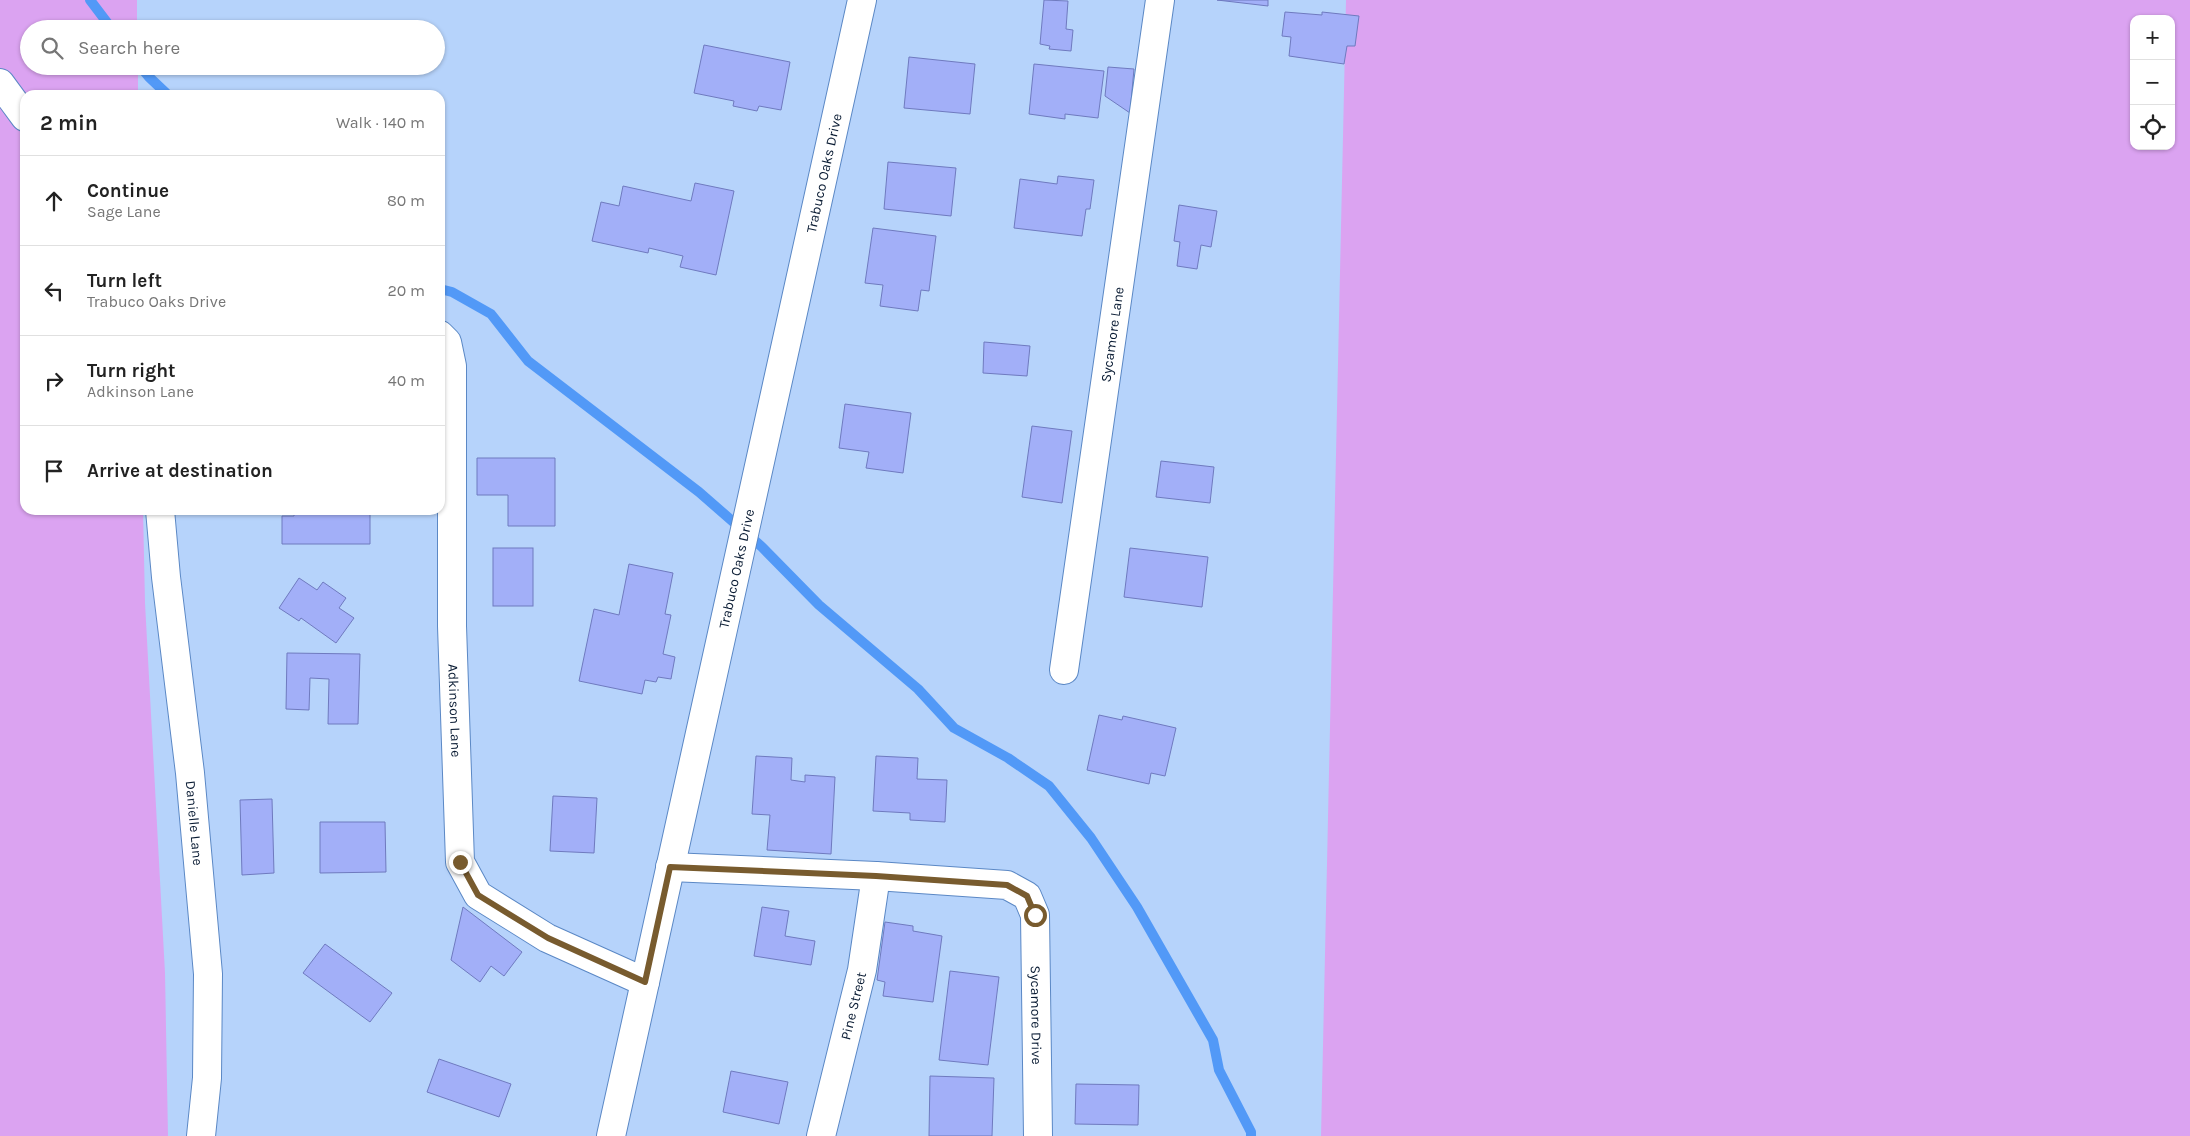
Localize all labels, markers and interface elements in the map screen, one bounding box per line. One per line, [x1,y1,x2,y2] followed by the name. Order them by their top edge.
[2130,15,2175,150] map controls
[2130,15,2175,60] button: +
[20,20,445,75] search box
[38,34,66,62] icon: search
[78,37,180,59] text: Search here
[2130,60,2175,105] button: −
[2130,105,2175,150] button: locate
[40,111,98,135] text: 2 min
[802,112,845,235] street label: Trabuco Oaks Drive
[336,113,425,132] text: Walk · 140 m
[87,180,169,202] text: Continue
[40,187,68,215] icon: ahead
[387,191,425,210] text: 80 m
[87,202,161,221] text: Sage Lane
[87,270,162,292] text: Turn left
[40,277,68,305] icon: left
[387,281,425,300] text: 20 m
[1097,286,1127,383] street label: Sycamore Lane
[87,292,226,311] text: Trabuco Oaks Drive
[87,360,176,382] text: Turn right
[40,367,68,395] icon: right
[388,371,425,390] text: 40 m
[87,382,194,401] text: Adkinson Lane
[40,457,68,485] icon: arrive
[87,460,273,482] text: Arrive at destination
[715,507,758,630] street label: Trabuco Oaks Drive
[445,663,465,758] street label: Adkinson Lane
[182,780,207,866] street label: Danielle Lane
[449,851,472,874] route end
[1024,904,1047,927] route start
[1027,965,1046,1065] street label: Sycamore Drive
[837,970,870,1042] street label: Pine Street

